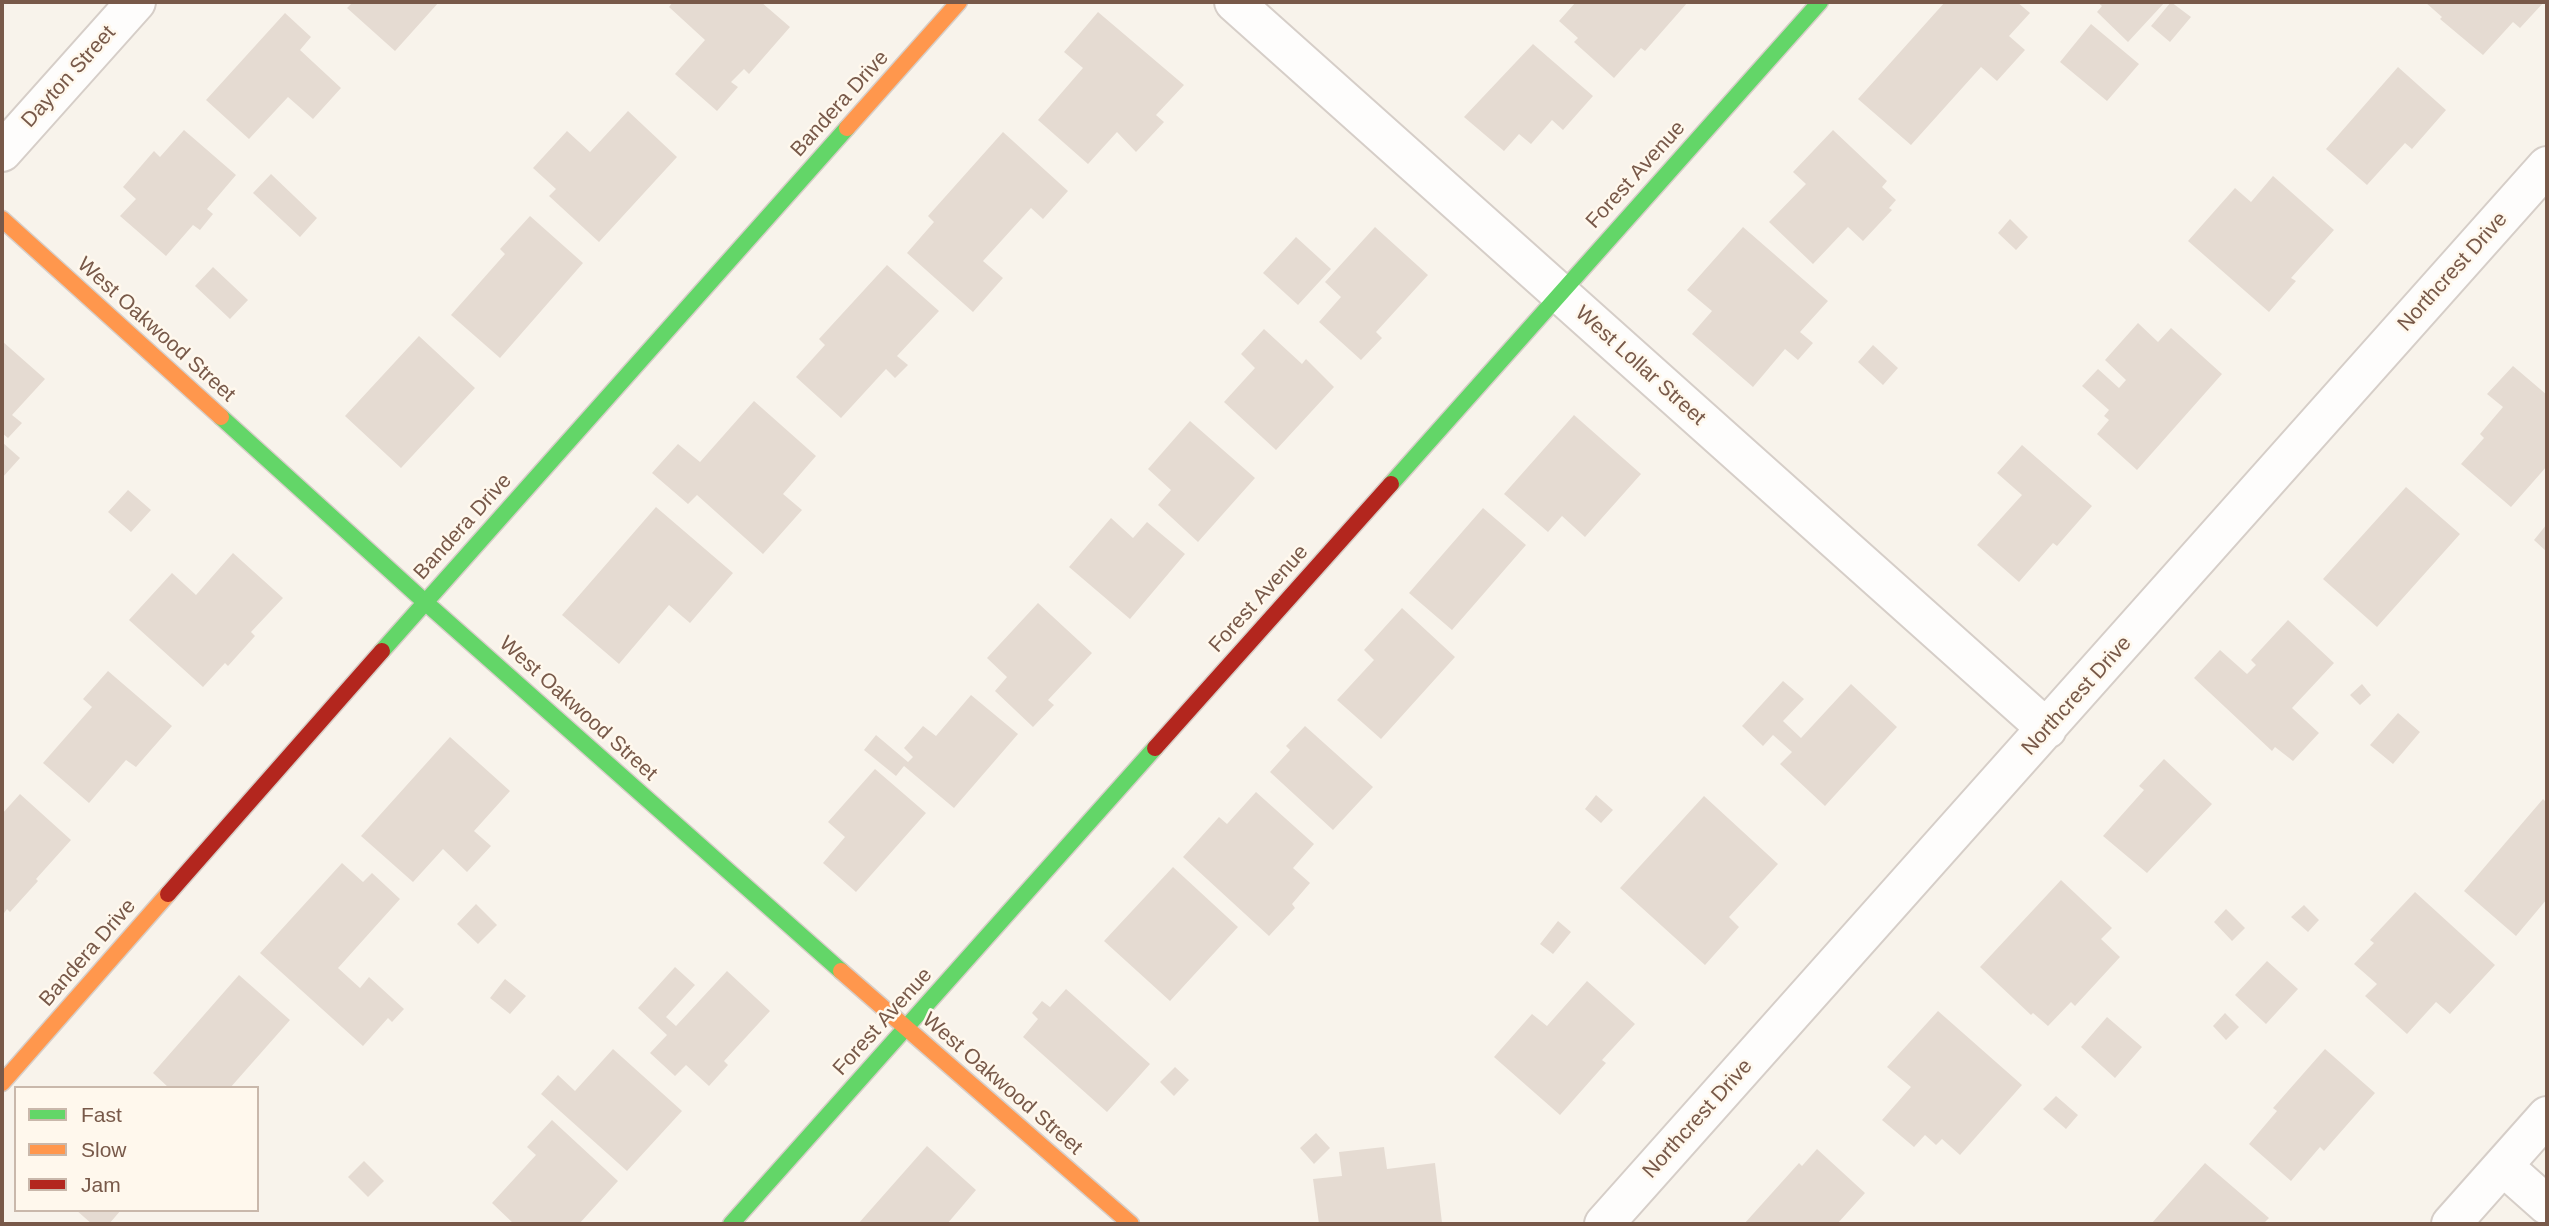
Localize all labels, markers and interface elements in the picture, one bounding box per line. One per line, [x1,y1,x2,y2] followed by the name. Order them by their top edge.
[17,21,121,133] street label: Dayton Street
[786,46,894,162] street label: Bandera Drive
[1581,116,1691,234] street label: Forest Avenue
[2393,207,2513,337] street label: Northcrest Drive
[72,252,240,408] street label: West Oakwood Street
[1570,301,1710,431] street label: West Lollar Street
[409,469,517,585] street label: Bandera Drive
[1204,540,1314,658] street label: Forest Avenue
[494,631,662,787] street label: West Oakwood Street
[2017,631,2137,761] street label: Northcrest Drive
[34,894,142,1012] street label: Bandera Drive
[828,963,938,1081] street label: Forest Avenue
[917,1008,1087,1160] street label: West Oakwood Street
[1638,1054,1758,1184] street label: Northcrest Drive
[14,1086,259,1212] legend
[81,1103,122,1126] text: Fast
[81,1138,127,1161] text: Slow
[81,1173,121,1196] text: Jam

